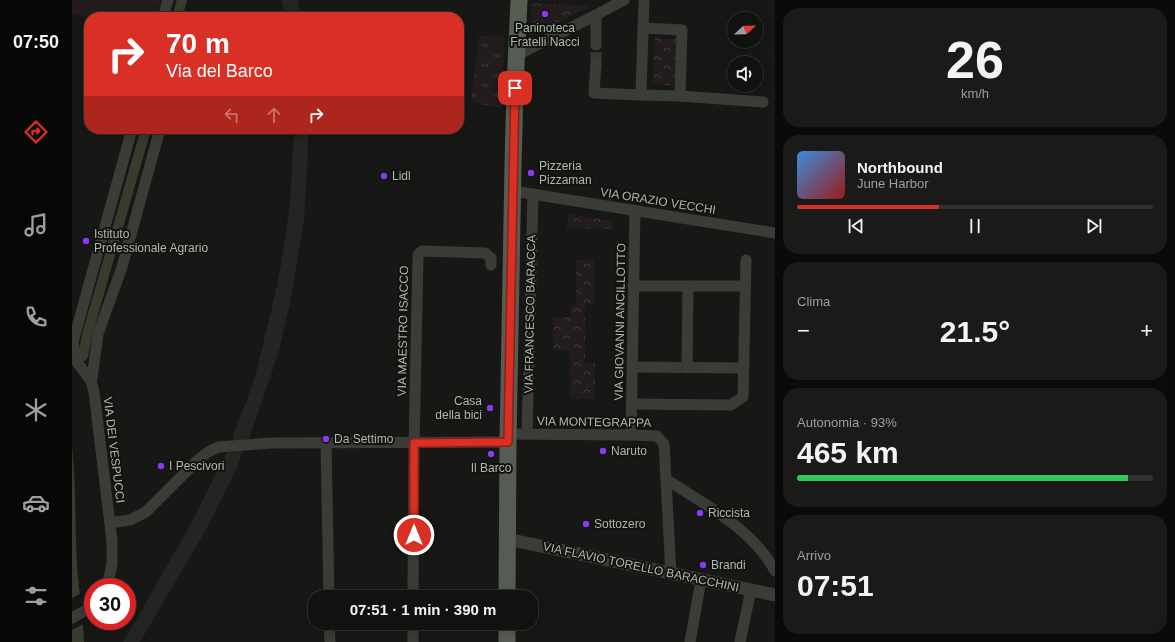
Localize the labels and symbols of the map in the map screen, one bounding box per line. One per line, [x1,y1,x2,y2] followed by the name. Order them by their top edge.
[540,9,550,19] marker: Paninoteca Fratelli Nacci
[727,12,763,48] north arrow
[510,21,580,49] place label: Paninoteca Fratelli Nacci
[498,71,532,105] pin
[539,159,592,187] place label: Pizzeria Pizzaman
[526,168,536,178] marker: Pizzeria Pizzaman
[392,169,411,183] place label: Lidl
[379,171,389,181] marker: Lidl
[599,185,717,217] street label: VIA ORAZIO VECCHI
[94,227,208,255] place label: Istituto Professionale Agrario
[522,235,538,393] street label: VIA FRANCESCO BARACCA
[81,236,91,246] marker: Istituto Professionale Agrario
[612,243,628,401] street label: VIA GIOVANNI ANCILLOTTO
[395,266,411,396] street label: VIA MAESTRO ISACCO
[435,394,482,422] place label: Casa della bici
[101,396,127,504] street label: VIA DEI VESPUCCI
[485,403,495,413] marker: Casa della bici
[537,414,651,430] street label: VIA MONTEGRAPPA
[334,432,394,446] place label: Da Settimo
[321,434,331,444] marker: Da Settimo
[611,444,647,458] place label: Naruto
[598,446,608,456] marker: Naruto
[486,449,496,459] marker: Il Barco
[169,459,224,473] place label: I Pescivori
[156,461,166,471] marker: I Pescivori
[471,461,512,475] place label: Il Barco
[708,506,750,520] place label: Riccista
[695,508,705,518] marker: Riccista
[393,514,435,556] position arrow
[594,517,646,531] place label: Sottozero
[581,519,591,529] marker: Sottozero
[542,539,740,595] street label: VIA FLAVIO TORELLO BARACCHINI
[711,558,746,572] place label: Brandi
[698,560,708,570] marker: Brandi
[84,578,136,630] speed limit sign: 30

